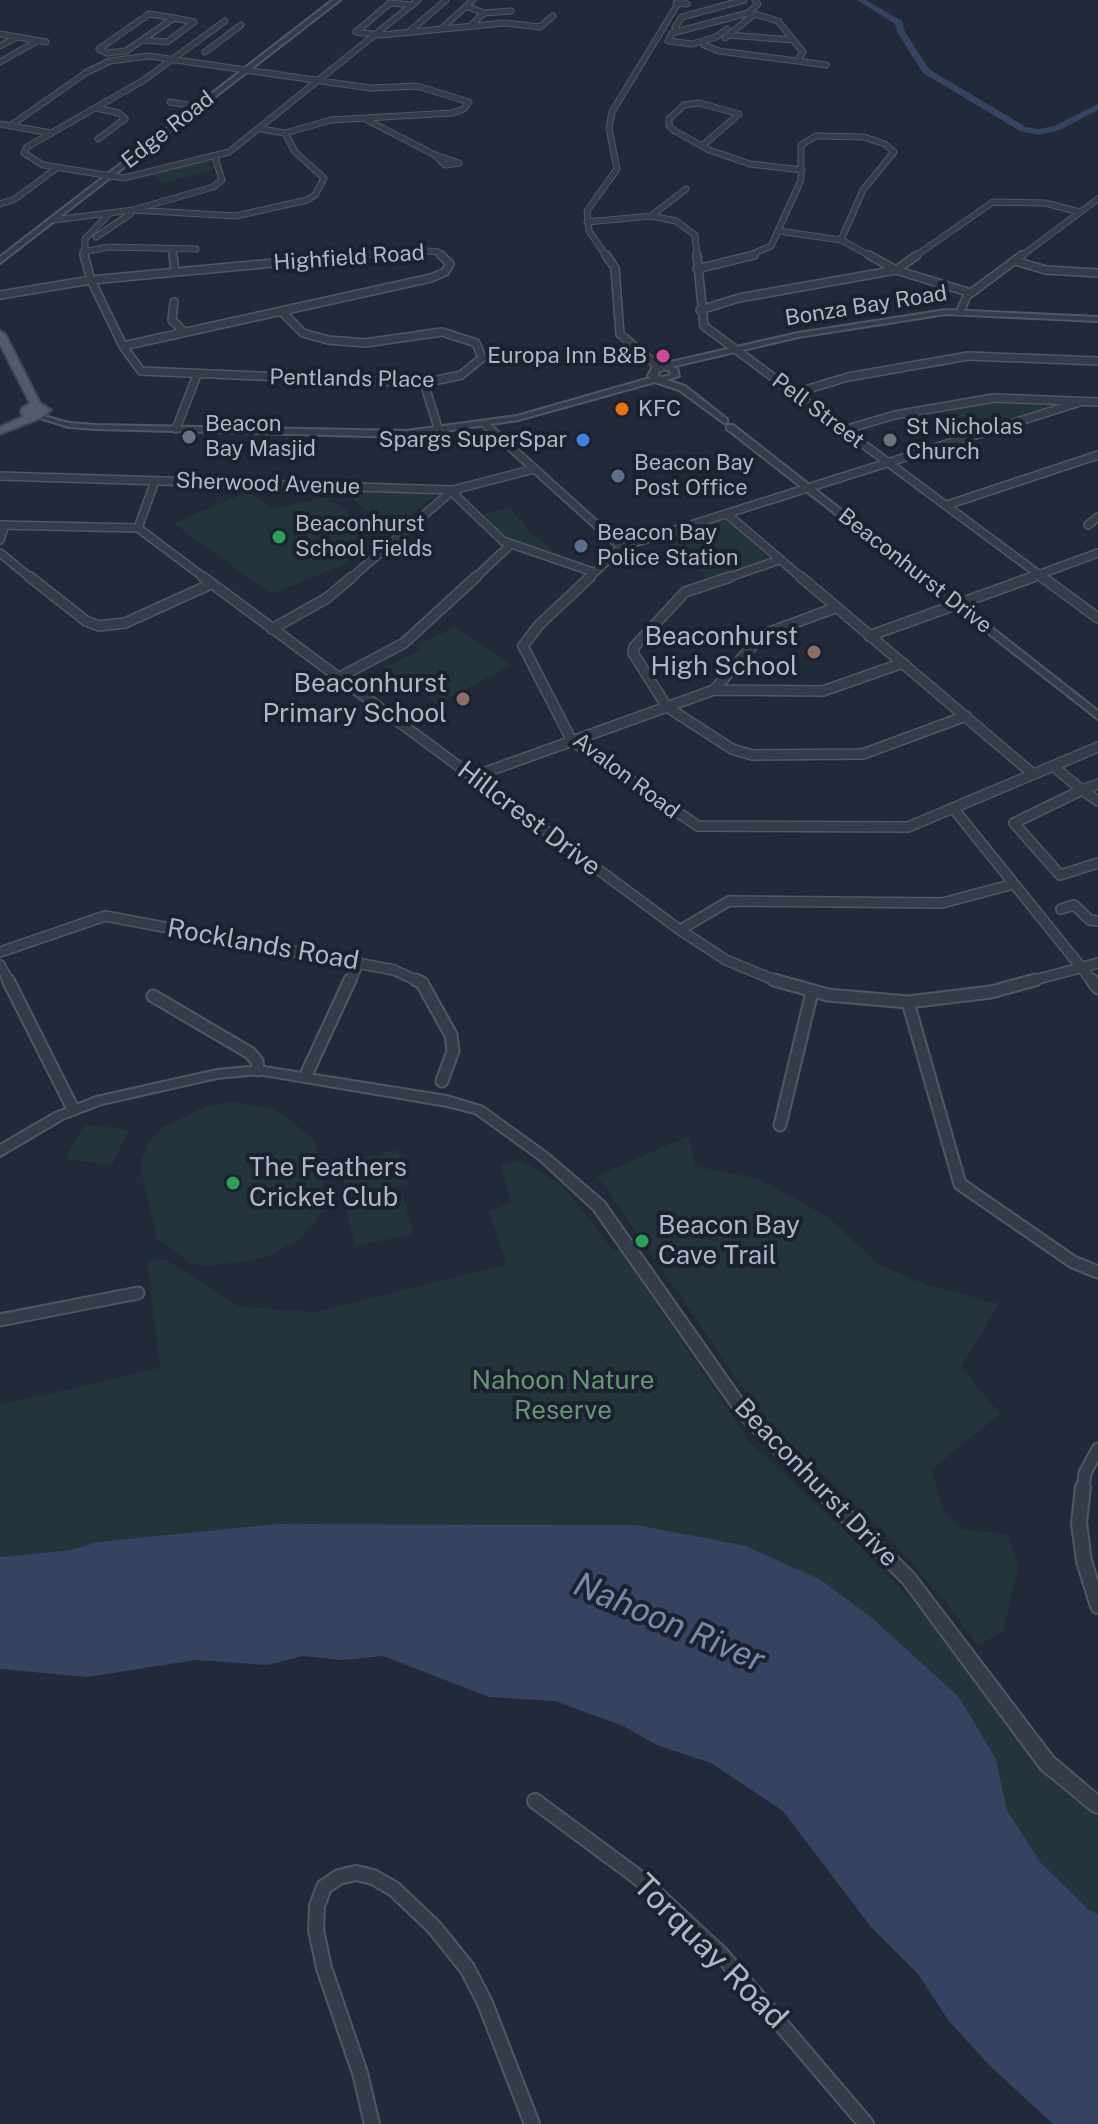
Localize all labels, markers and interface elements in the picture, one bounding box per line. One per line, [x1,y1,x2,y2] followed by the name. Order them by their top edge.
[117,86,219,174] street label: Edge Road
[273,240,425,276] street label: Highfield Road
[783,280,949,332] street label: Bonza Bay Road
[487,343,647,369] place label: Europa Inn B&B
[654,347,672,365] marker: Europa Inn B&B
[269,364,435,394] street label: Pentlands Place
[767,368,869,454] street label: Pell Street
[638,396,681,422] place label: KFC
[613,400,631,418] marker: KFC
[205,411,316,462] place label: Beacon Bay Masjid
[906,414,1023,466] place label: St Nicholas Church
[379,427,567,453] place label: Spargs SuperSpar
[180,428,198,446] marker: Beacon Bay Masjid
[574,431,592,449] marker: Spargs SuperSpar
[881,431,899,449] marker: St Nicholas Church
[634,450,754,502] place label: Beacon Bay Post Office
[609,467,627,485] marker: Beacon Bay Post Office
[175,468,361,500] street label: Sherwood Avenue
[833,503,997,639] street label: Beaconhurst Drive
[295,511,432,562] place label: Beaconhurst School Fields
[597,520,739,572] place label: Beacon Bay Police Station
[270,528,288,546] marker: Beaconhurst School Fields
[572,537,590,555] marker: Beacon Bay Police Station
[644,621,798,682] place label: Beaconhurst High School
[805,643,823,661] marker: Beaconhurst High School
[262,668,447,730] place label: Beaconhurst Primary School
[454,690,472,708] marker: Beaconhurst Primary School
[568,728,684,824] street label: Avalon Road
[451,755,607,883] street label: Hillcrest Drive
[165,913,361,977] street label: Rocklands Road
[249,1152,407,1214] place label: The Feathers Cricket Club
[224,1174,242,1192] marker: The Feathers Cricket Club
[658,1210,800,1272] place label: Beacon Bay Cave Trail
[633,1232,651,1250] marker: Beacon Bay Cave Trail
[472,1365,654,1426] park label: Nahoon Nature Reserve
[728,1392,904,1574] street label: Beaconhurst Drive
[567,1564,771,1682] water label: Nahoon River
[625,1867,795,2037] street label: Torquay Road

